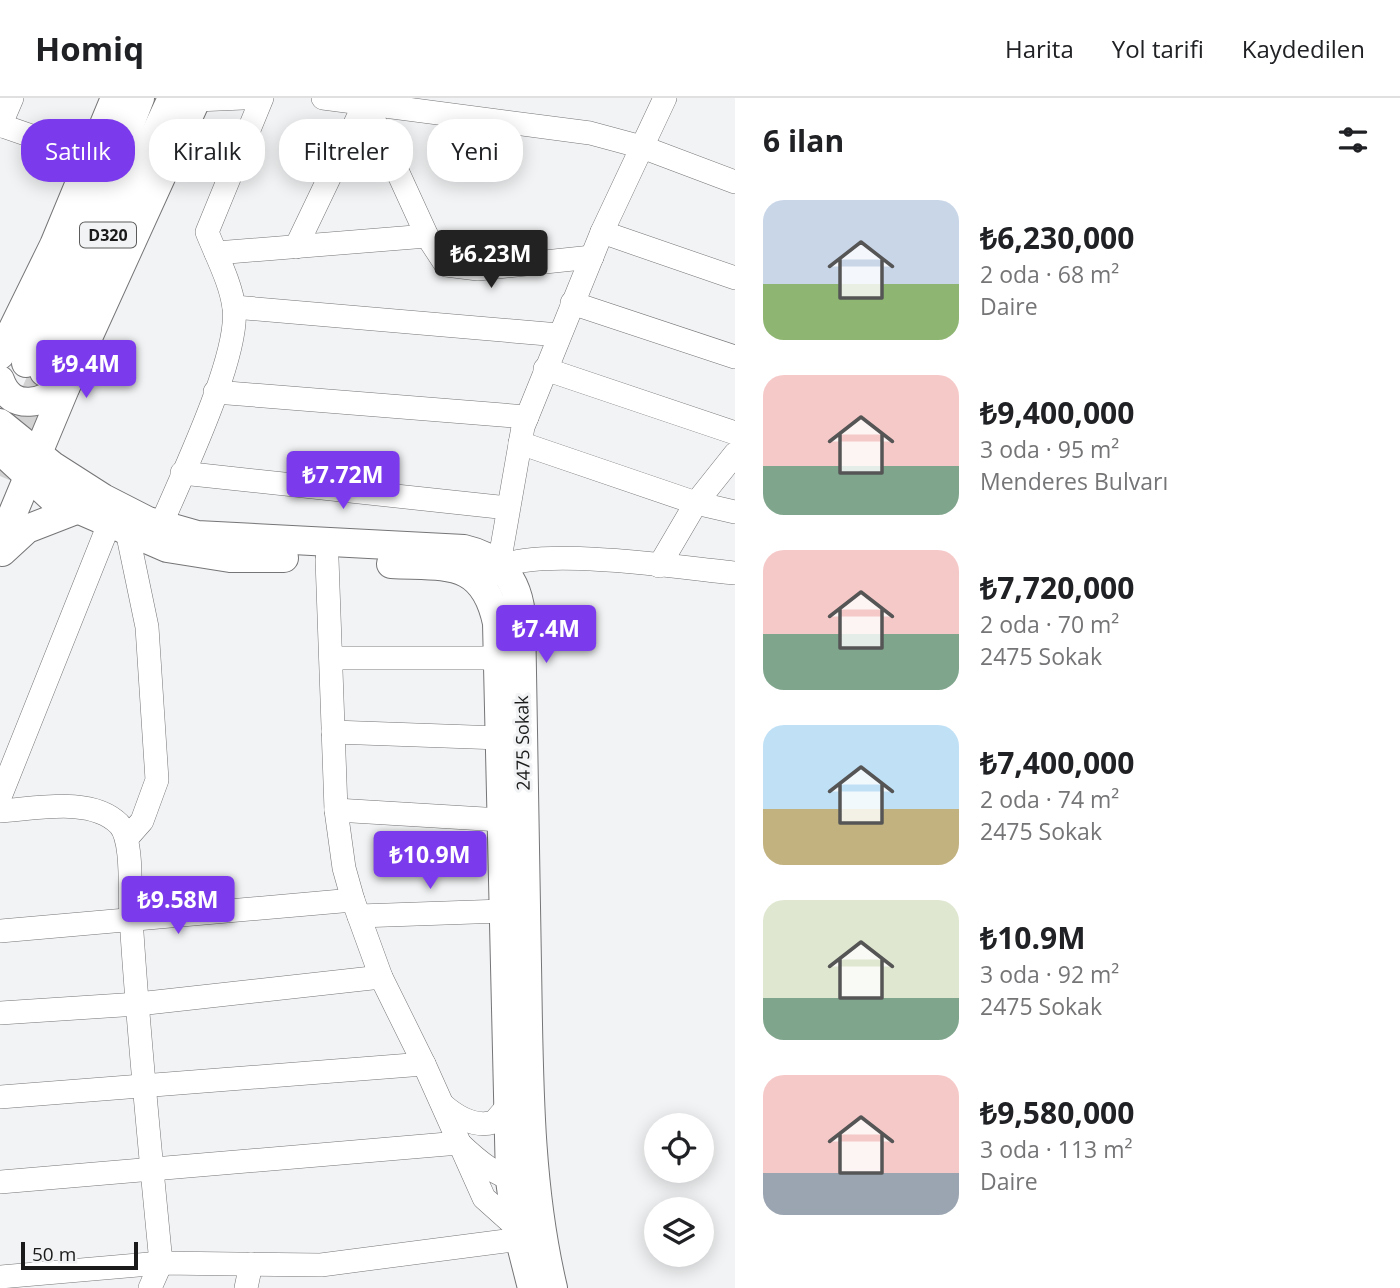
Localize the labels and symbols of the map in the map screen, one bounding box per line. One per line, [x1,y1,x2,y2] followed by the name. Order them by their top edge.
[80,223,136,248] road number: D320
[434,230,548,290] pin: ₺6.23M
[37,341,135,400] pin: ₺9.4M
[286,452,400,511] pin: ₺7.72M
[497,606,595,665] pin: ₺7.4M
[509,695,535,791] street label: 2475 Sokak
[373,832,487,891] pin: ₺10.9M
[121,876,235,936] pin: ₺9.58M
[21,1239,138,1271] scale bar

